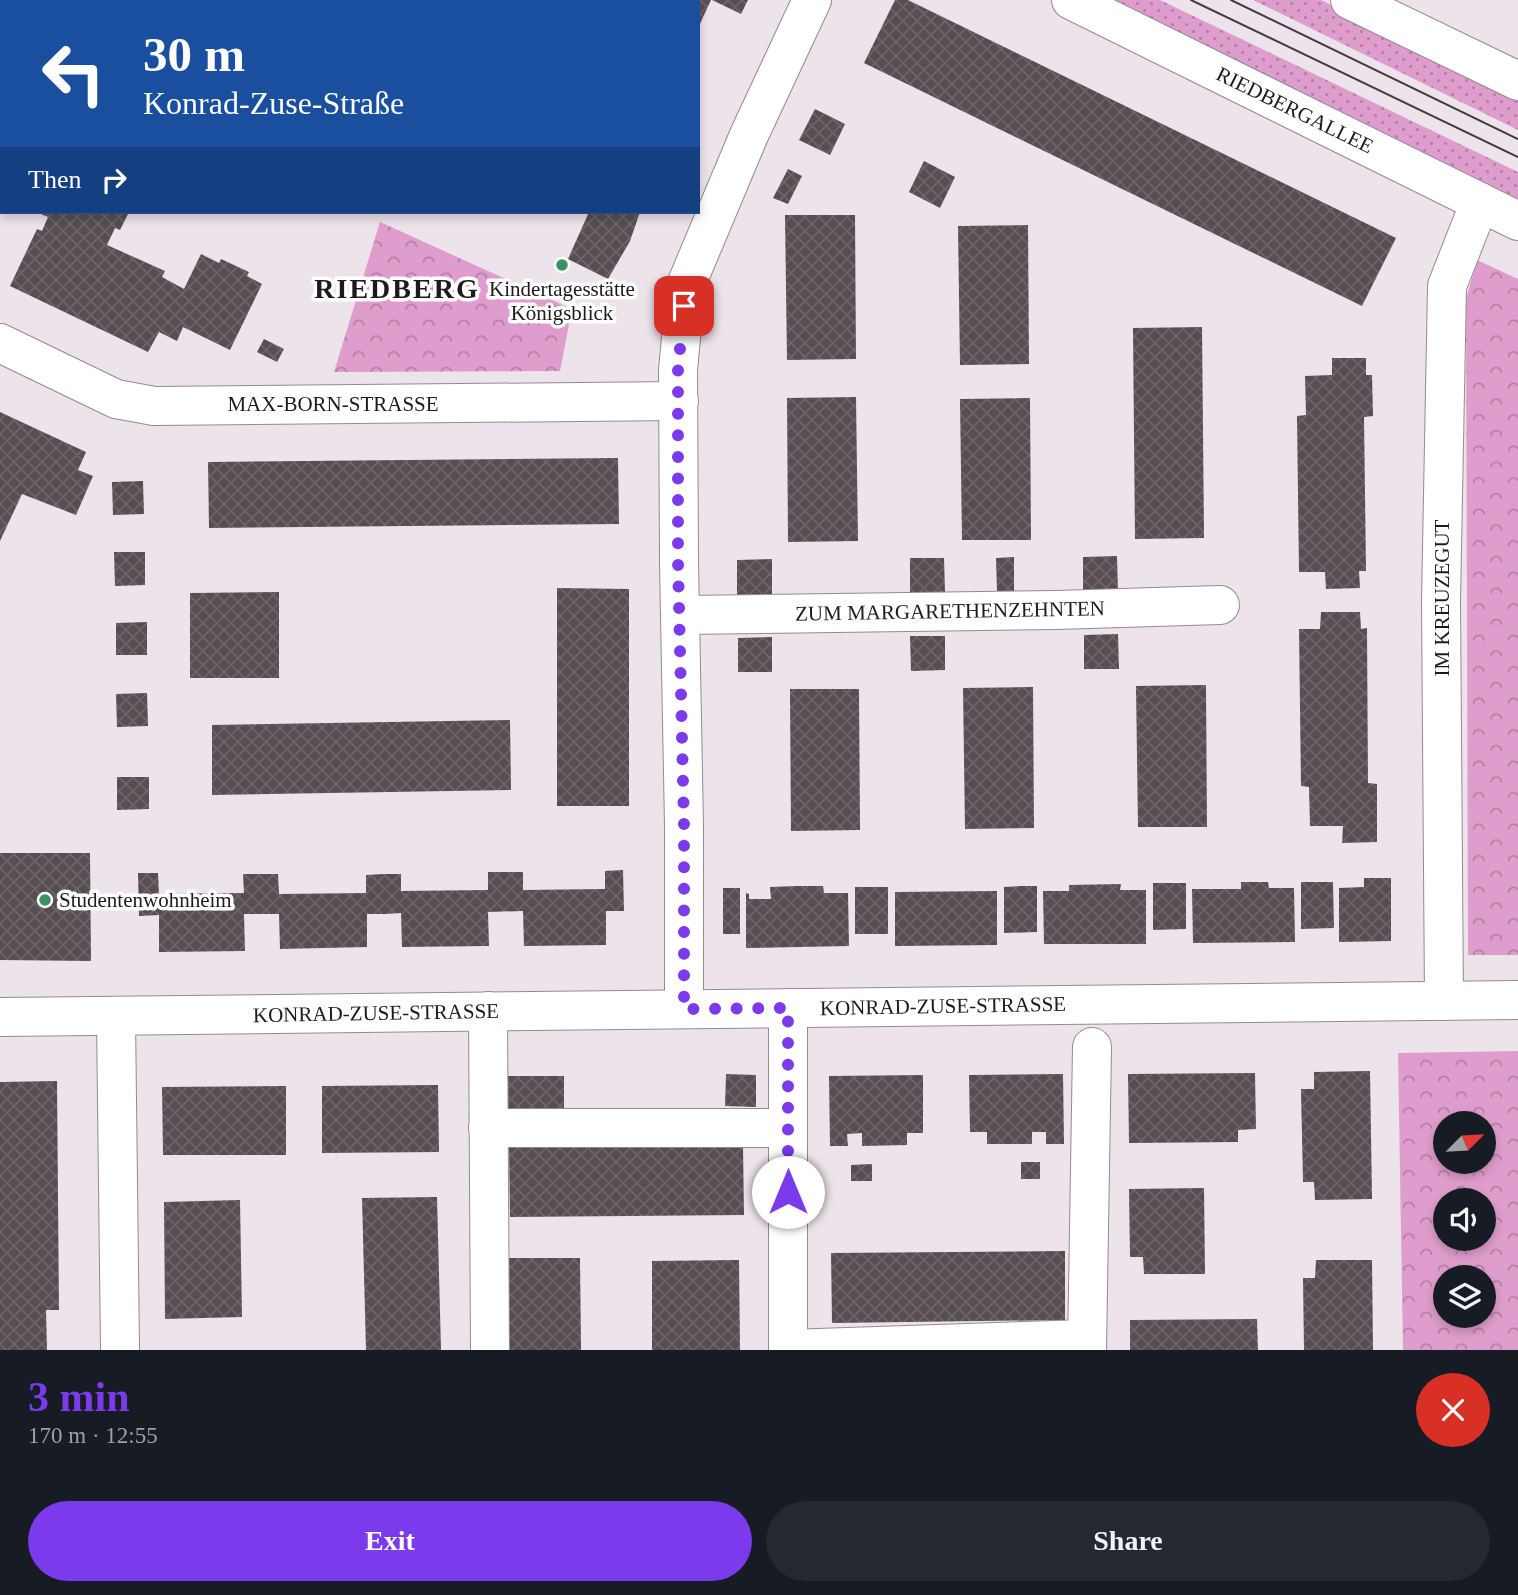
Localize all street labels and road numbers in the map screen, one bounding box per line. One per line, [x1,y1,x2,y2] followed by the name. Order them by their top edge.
[1213,62,1377,158] street label: RIEDBERGALLEE
[227,392,439,416] street label: MAX-BORN-STRASSE
[1430,519,1454,676] street label: IM KREUZEGUT
[795,596,1105,626] street label: ZUM MARGARETHENZEHNTEN
[820,992,1066,1020] street label: KONRAD-ZUSE-STRASSE
[253,999,499,1027] street label: KONRAD-ZUSE-STRASSE

